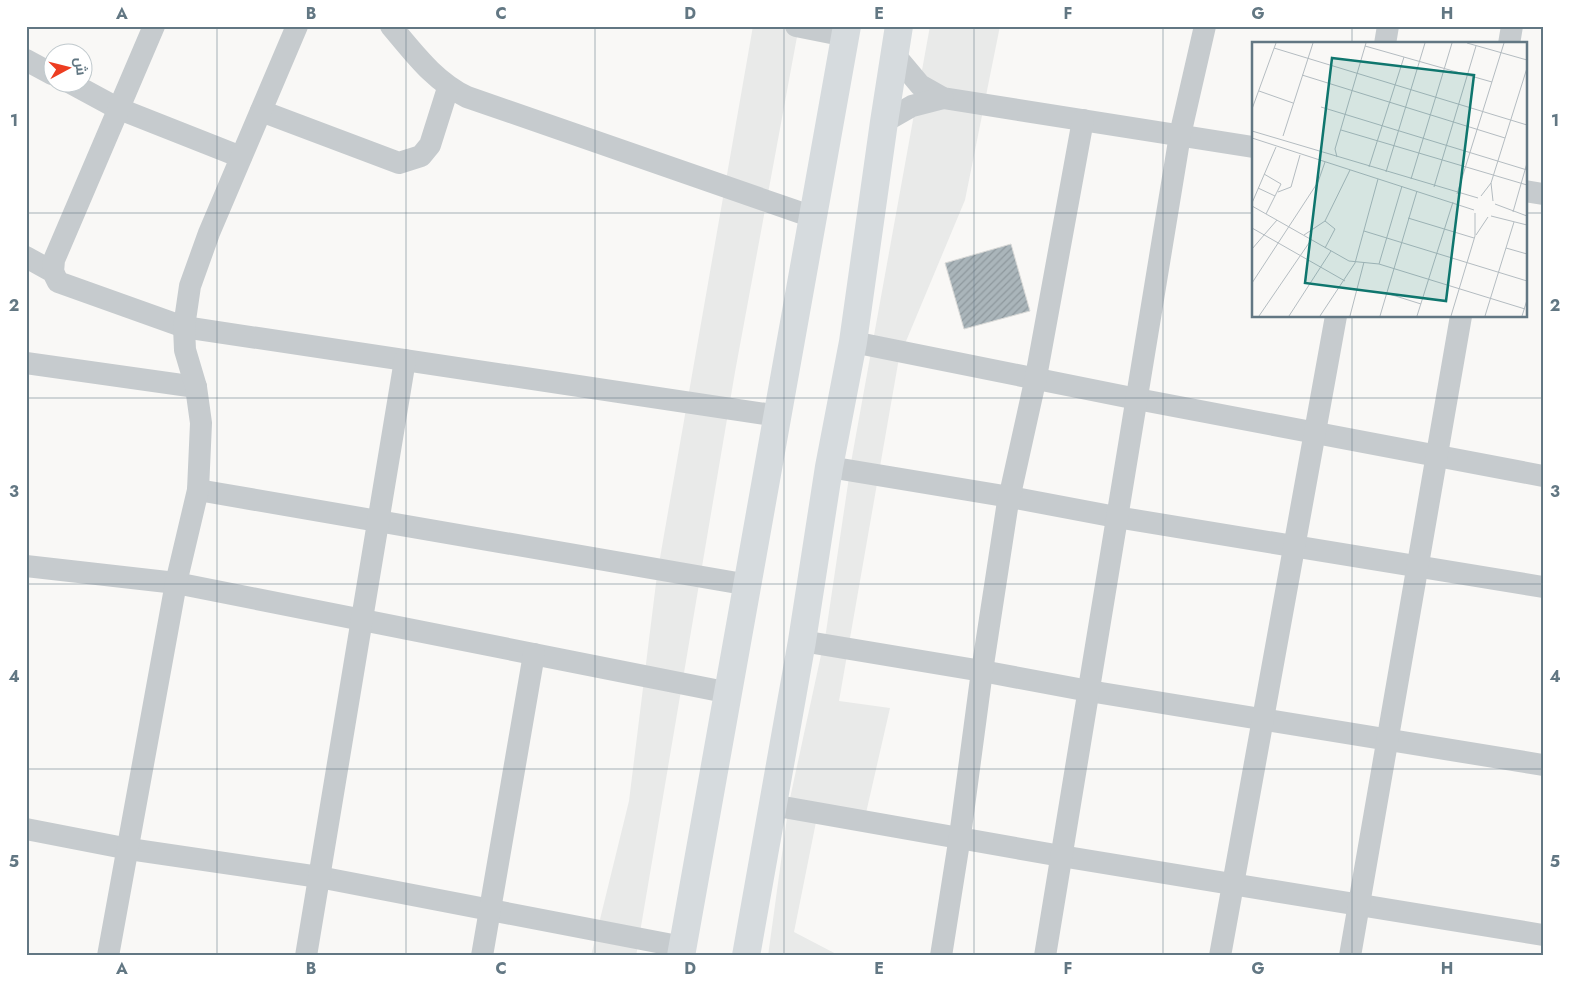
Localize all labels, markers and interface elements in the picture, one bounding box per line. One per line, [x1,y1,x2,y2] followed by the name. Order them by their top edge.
[115,2,128,25] text: A
[306,2,316,25] text: B
[495,2,507,25] text: C
[684,2,696,25] text: D
[874,2,884,25] text: E
[1064,2,1072,25] text: F
[1251,2,1265,25] text: G
[1441,2,1453,25] text: H
[42,42,92,92] north arrow
[1252,42,1526,318] inset map
[70,56,92,77] text: ش
[10,109,18,132] text: 1
[1551,109,1559,132] text: 1
[9,294,19,317] text: 2
[1550,294,1560,317] text: 2
[9,480,19,503] text: 3
[1550,480,1560,503] text: 3
[8,665,20,688] text: 4
[1549,665,1561,688] text: 4
[9,850,19,873] text: 5
[1550,850,1560,873] text: 5
[115,957,128,980] text: A
[306,957,316,980] text: B
[495,957,507,980] text: C
[684,957,696,980] text: D
[874,957,884,980] text: E
[1064,957,1072,980] text: F
[1251,957,1265,980] text: G
[1441,957,1453,980] text: H

